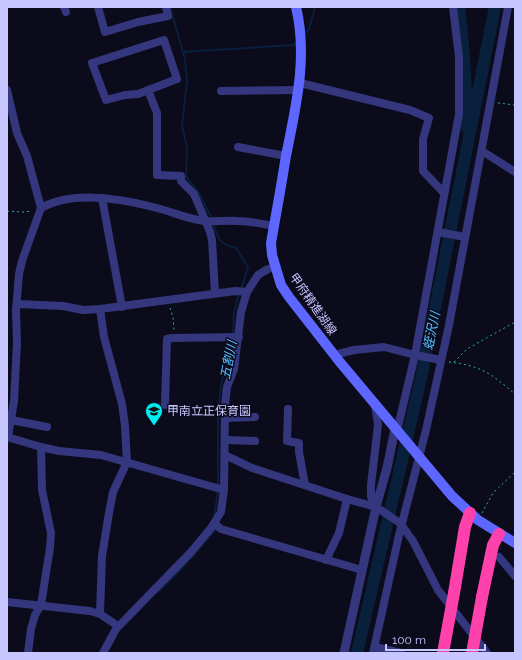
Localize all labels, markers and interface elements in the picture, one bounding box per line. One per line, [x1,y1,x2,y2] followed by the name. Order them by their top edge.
[287,270,339,338] street label: 甲府精進湖線
[420,309,443,352] water label: 蛭沢川
[217,338,240,381] water label: 五割川
[144,401,164,426] school or university icon: 甲南立正保育園
[167,404,251,418] place label: 甲南立正保育園
[386,626,485,652] scale bar
[392,633,426,647] text: 100 m

